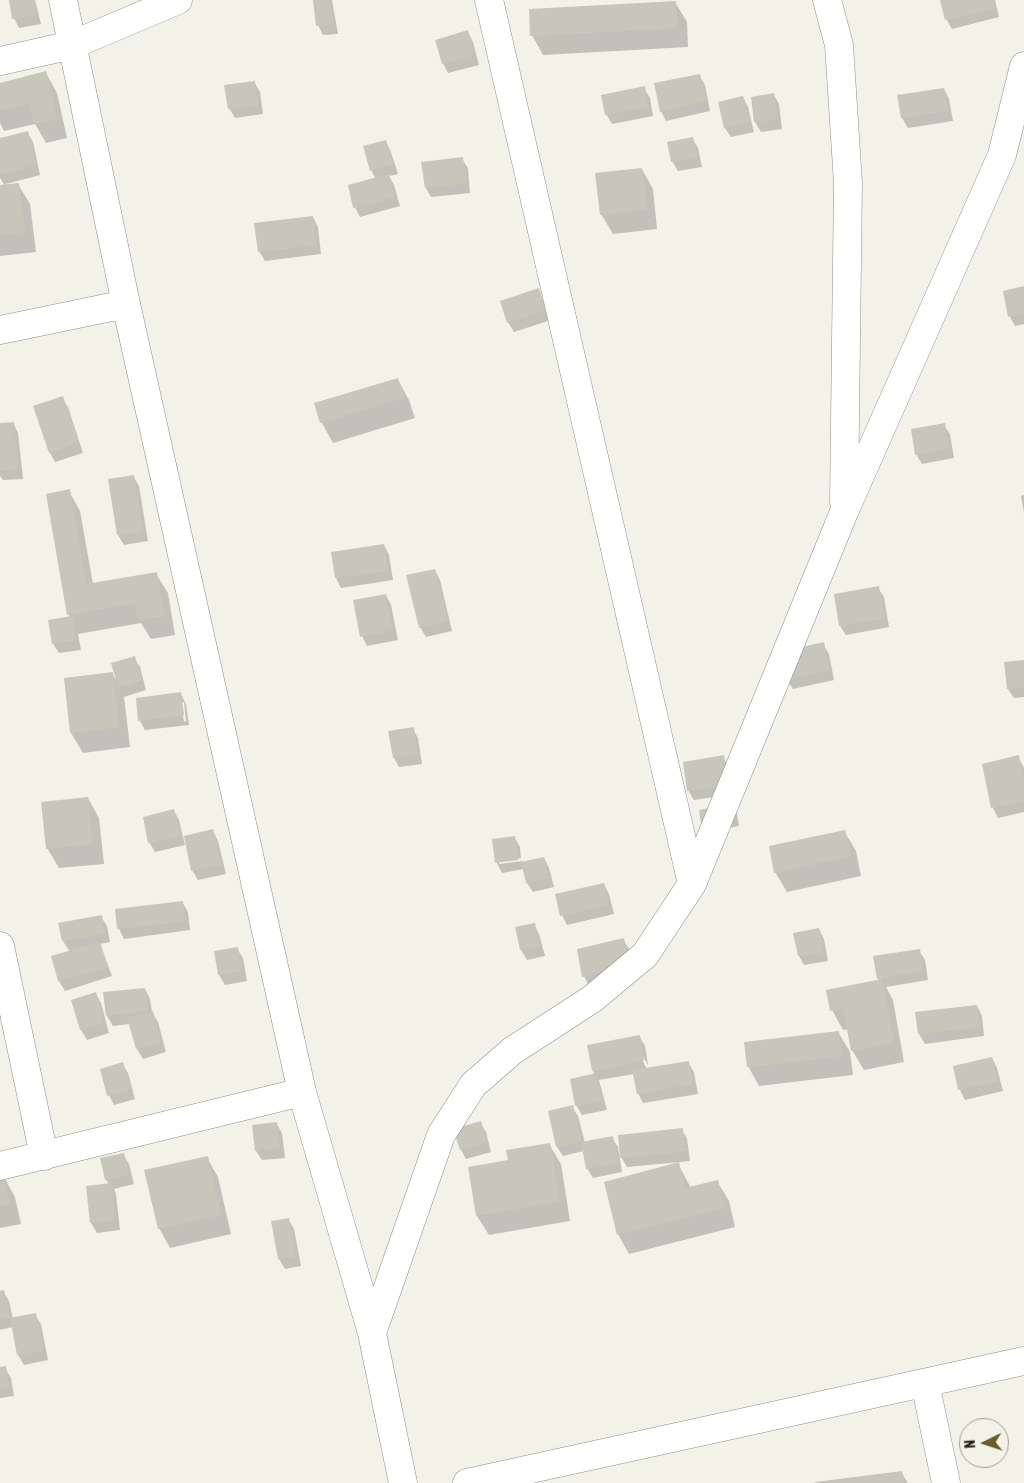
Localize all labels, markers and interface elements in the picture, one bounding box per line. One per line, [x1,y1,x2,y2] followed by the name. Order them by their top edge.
[959,1418,1009,1468] north arrow
[962,1439,978,1449] text: N

